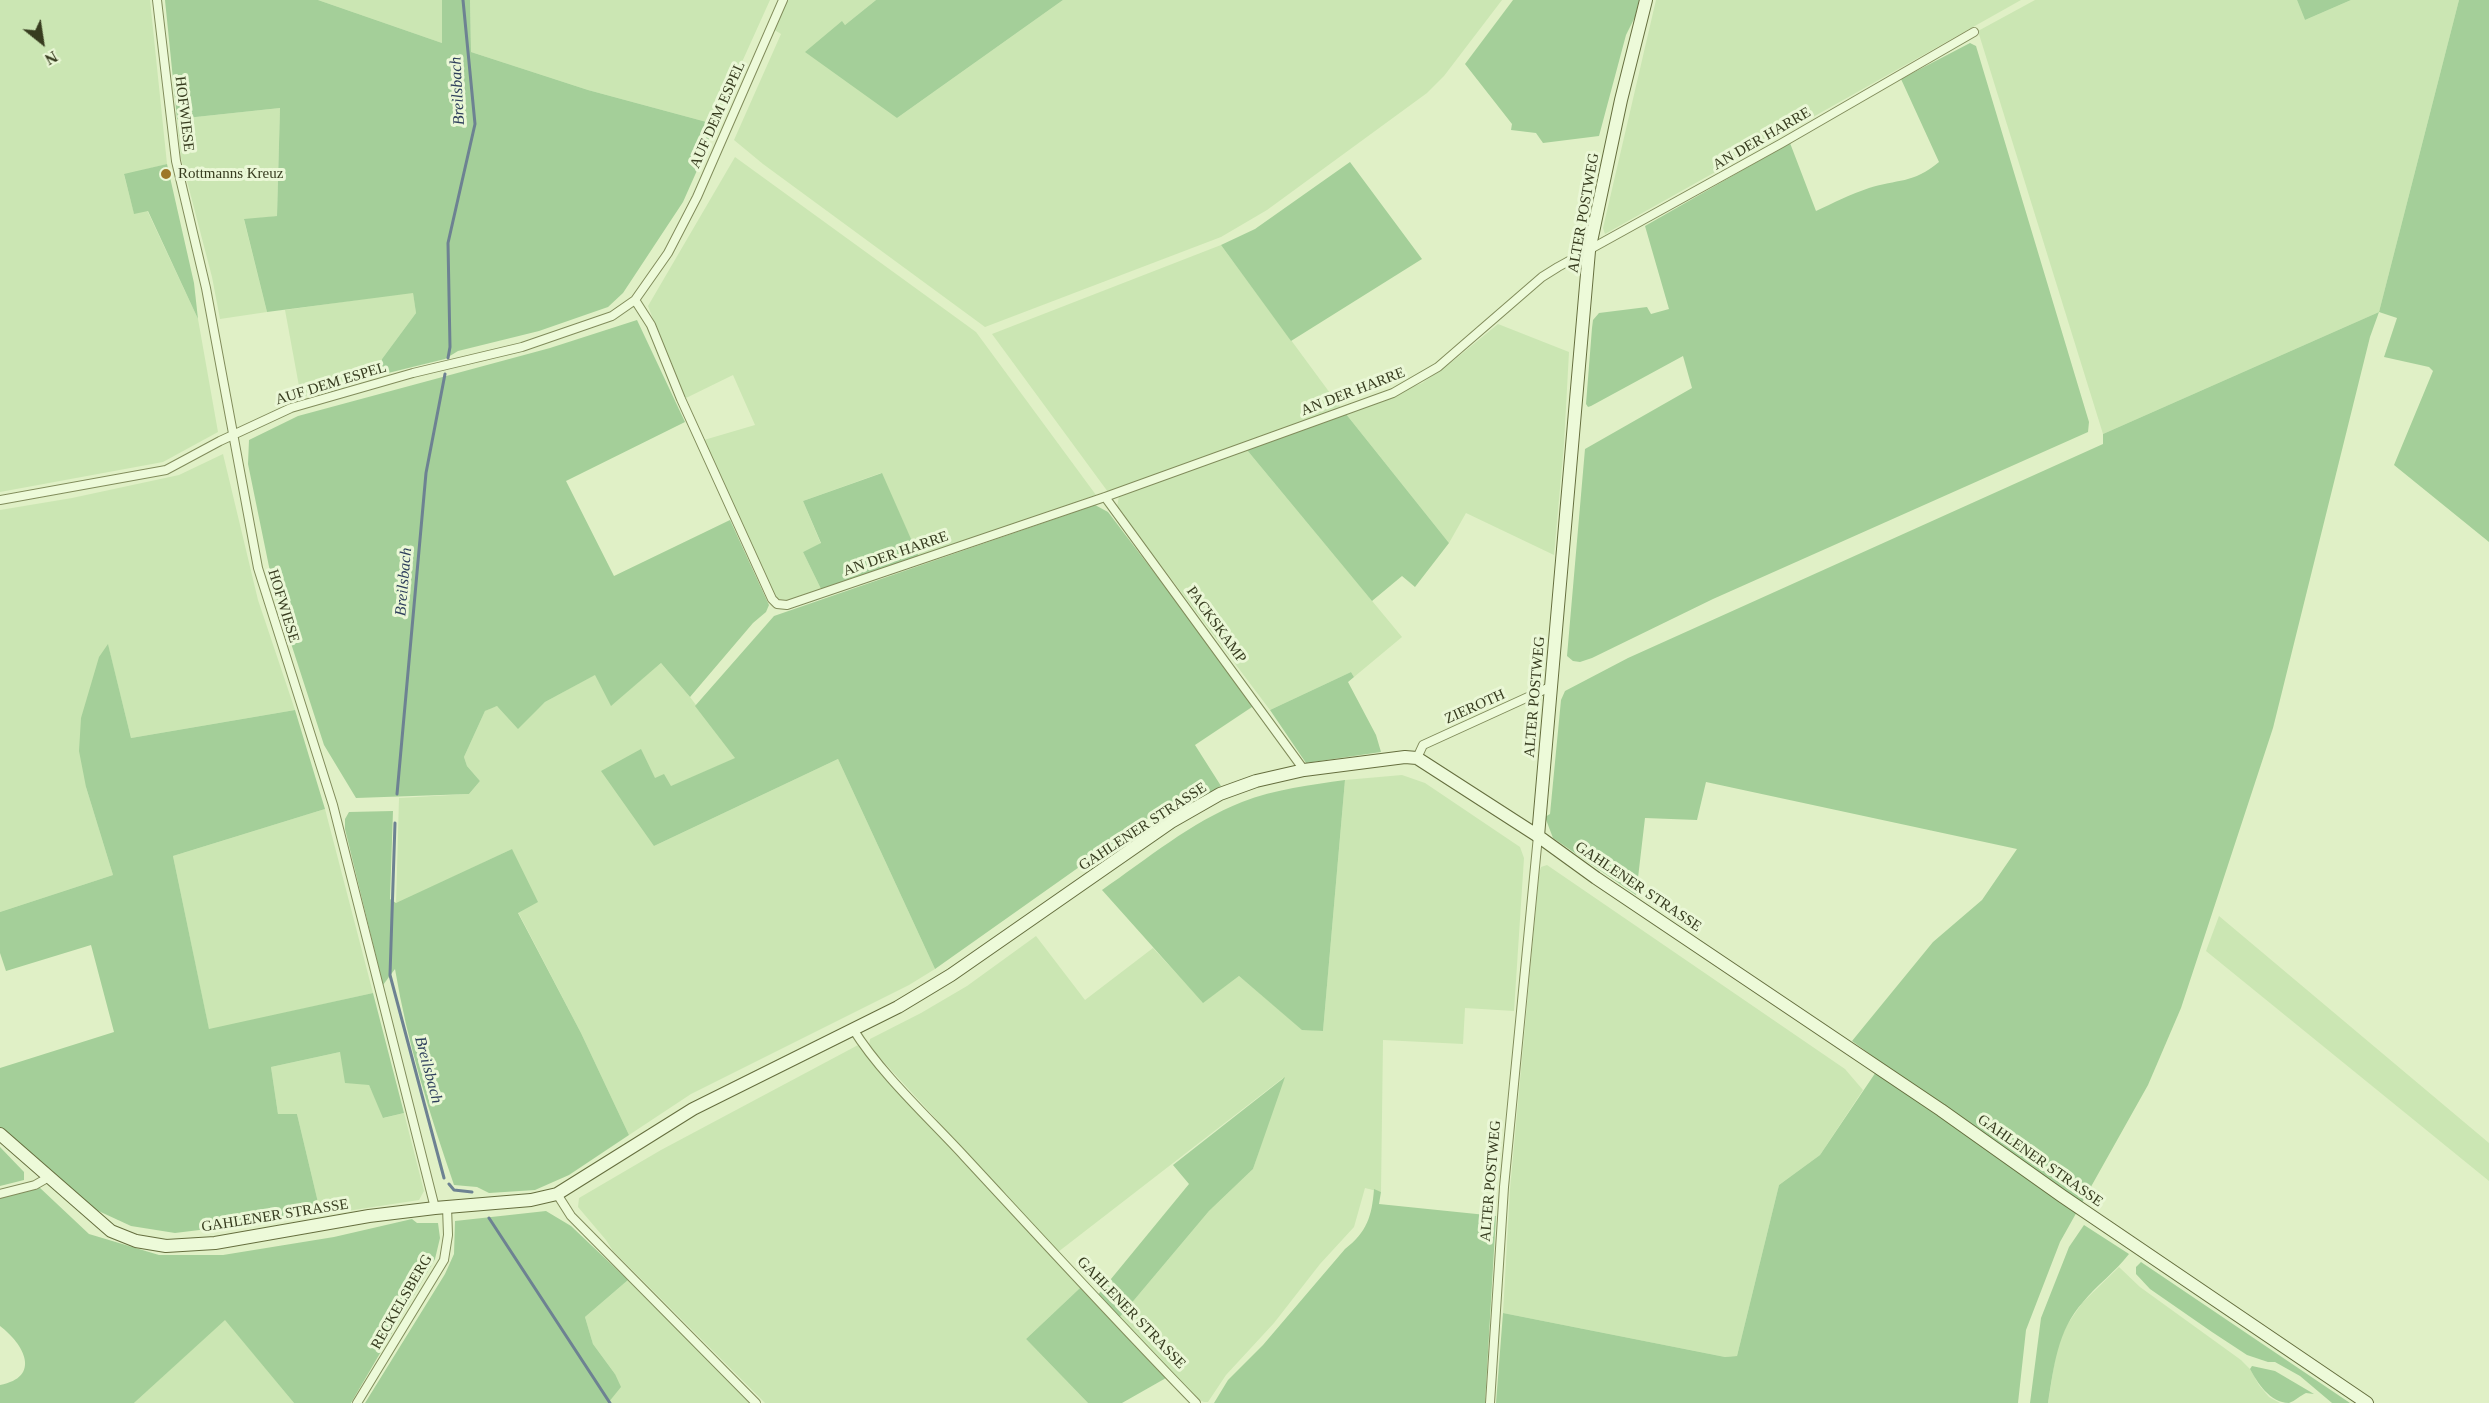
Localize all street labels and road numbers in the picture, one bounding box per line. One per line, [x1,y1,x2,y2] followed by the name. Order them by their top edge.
[686,59,750,171] street label: AUF DEM ESPEL
[170,75,198,153] street label: HOFWIESE
[1710,104,1814,174] street label: AN DER HARRE
[1565,152,1603,274] street label: ALTER POSTWEG
[273,359,389,409] street label: AUF DEM ESPEL
[1298,364,1408,420] street label: AN DER HARRE
[841,528,951,580] street label: AN DER HARRE
[263,567,303,645] street label: HOFWIESE
[1182,583,1250,667] street label: PACKSKAMP
[1521,636,1549,758] street label: ALTER POSTWEG
[1442,686,1508,728] street label: ZIEROTH
[1076,779,1210,875] street label: GAHLENER STRASSE
[1571,838,1705,936] street label: GAHLENER STRASSE
[1974,1111,2106,1211] street label: GAHLENER STRASSE
[1477,1120,1505,1242] street label: ALTER POSTWEG
[200,1195,350,1237] street label: GAHLENER STRASSE
[368,1251,436,1353] street label: RECKELSBERG
[1073,1253,1189,1373] street label: GAHLENER STRASSE

